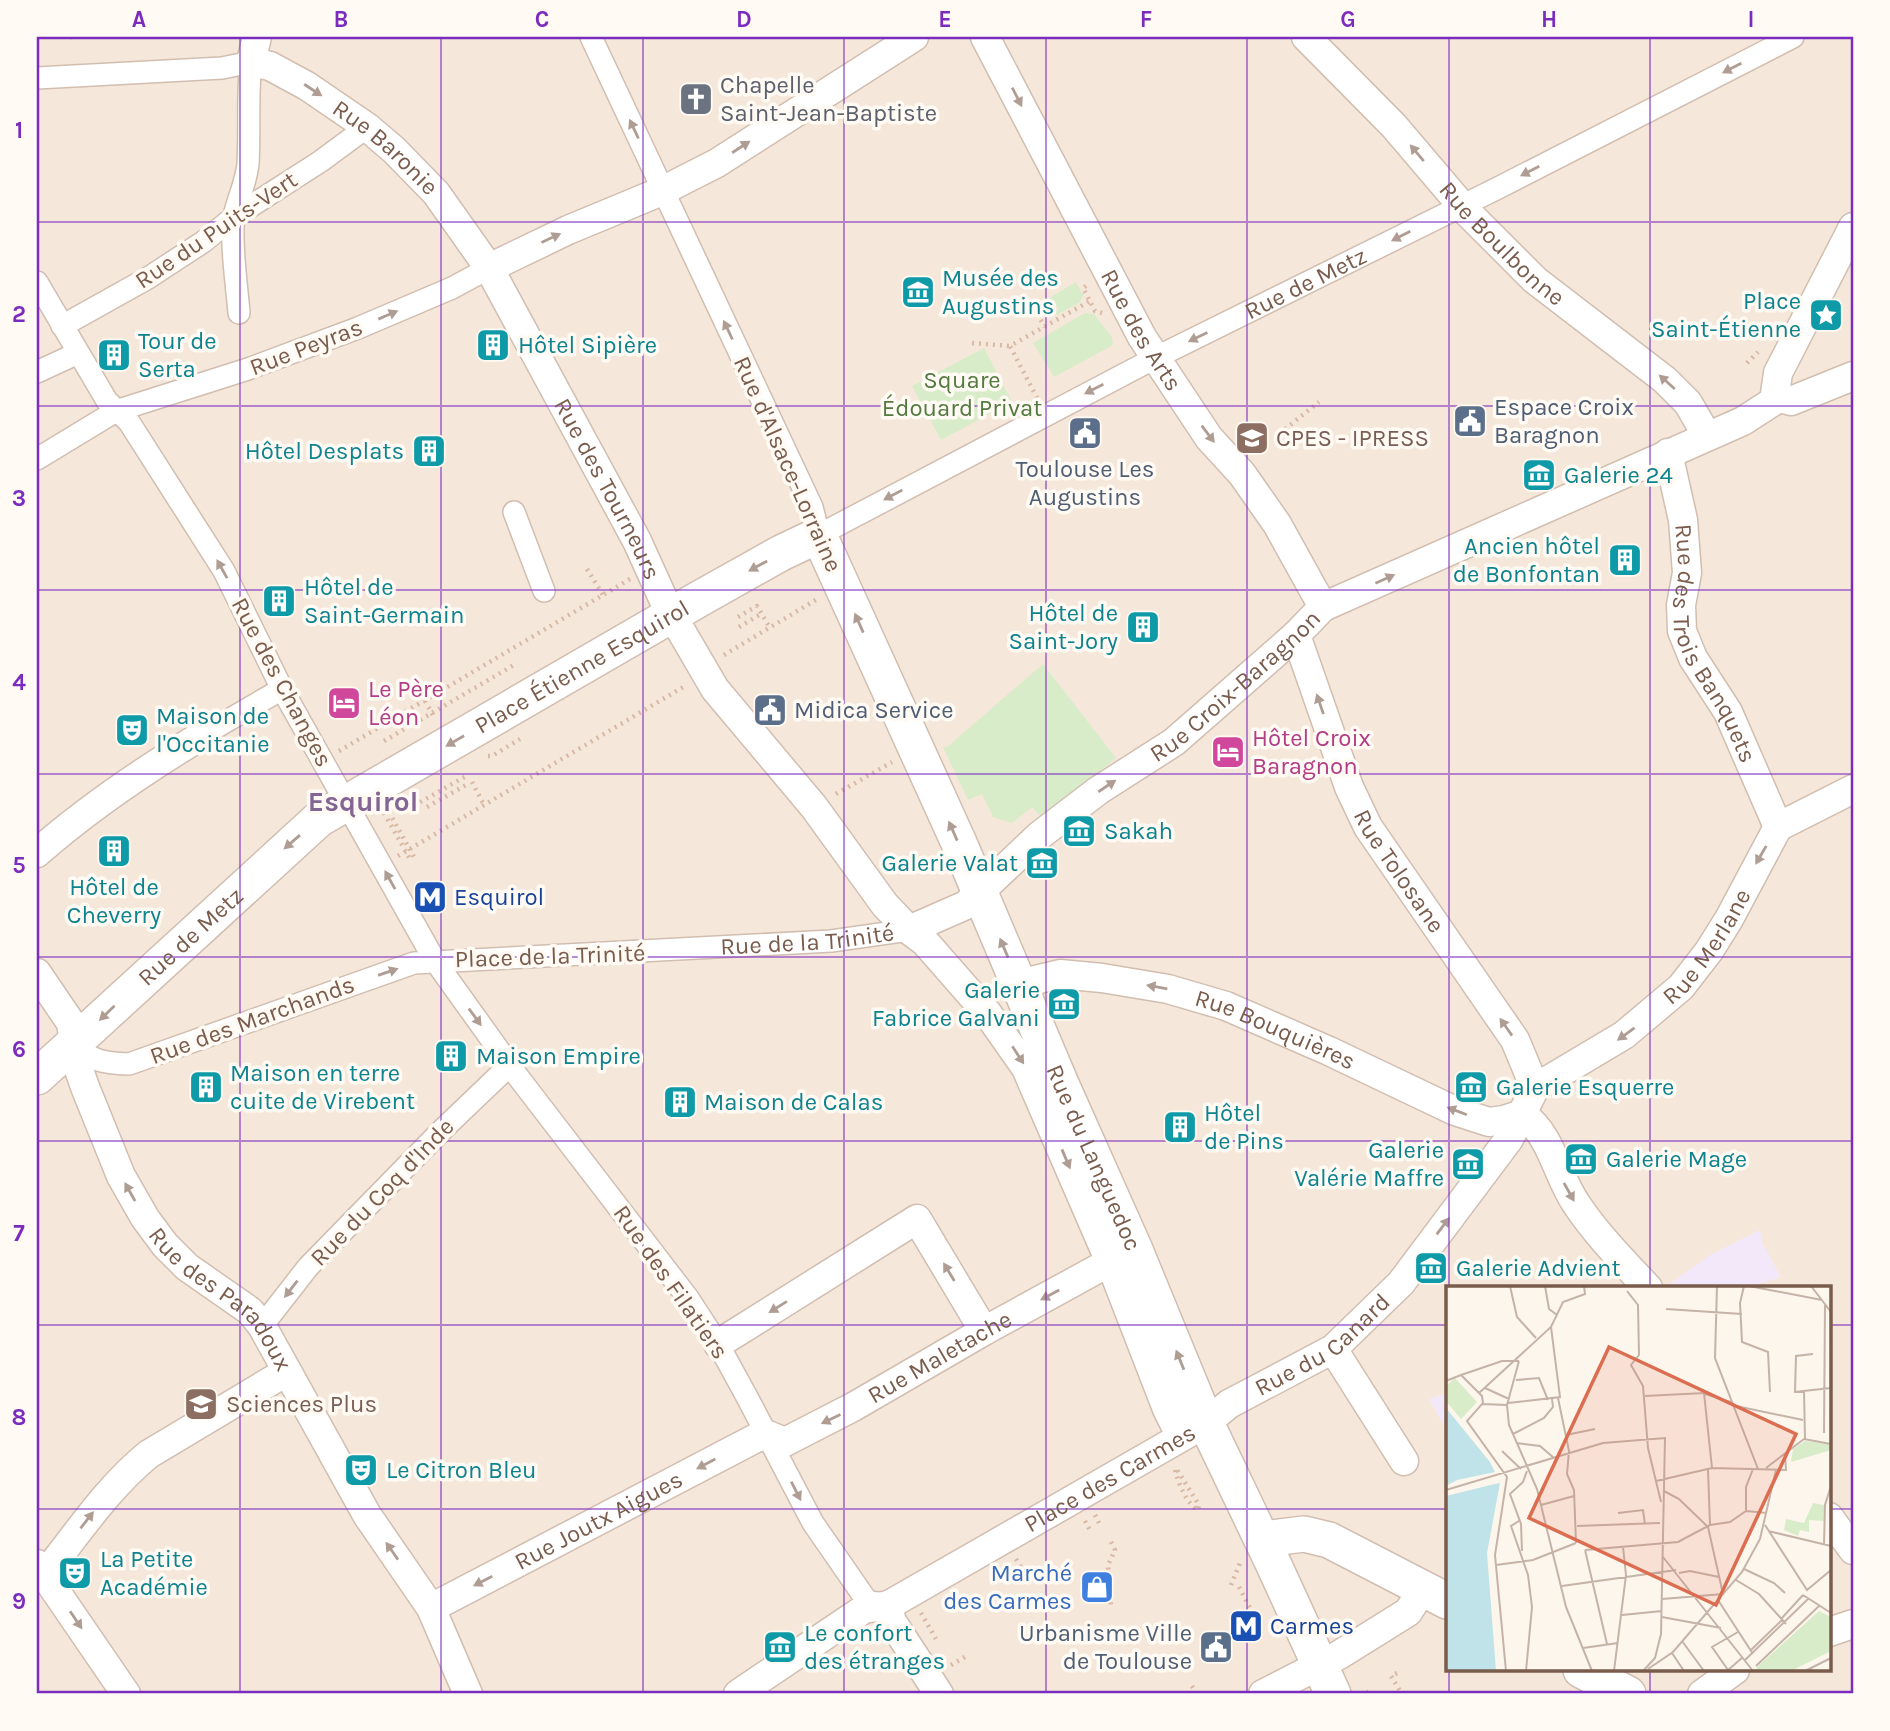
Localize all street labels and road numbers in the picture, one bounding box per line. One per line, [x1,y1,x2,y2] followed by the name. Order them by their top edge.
[327,94,444,201] street label: Rue Baronie
[130,165,302,295] street label: Rue du Puits-Vert
[1433,176,1570,312] street label: Rue Boulbonne
[1240,241,1371,325] street label: Rue de Metz
[1095,264,1188,396] street label: Rue des Arts
[246,313,366,381] street label: Rue Peyras
[728,352,848,576] street label: Rue d'Alsace-Lorraine
[548,393,667,584] street label: Rue des Tourneurs
[1666,523,1762,767] street label: Rue des Trois Banquets
[226,593,338,771] street label: Rue des Changes
[470,594,694,740] street label: Place Étienne Esquirol
[1145,604,1326,768] street label: Rue Croix-Baragnon
[1348,805,1451,938] street label: Rue Tolosane
[132,882,249,992] street label: Rue de Metz
[1657,884,1757,1010] street label: Rue Merlane
[720,918,896,961] street label: Rue de la Trinité
[454,939,646,973] street label: Place de la Trinité
[146,970,358,1070] street label: Rue des Marchands
[1192,984,1360,1076] street label: Rue Bouquières
[1040,1060,1148,1255] street label: Rue du Languedoc
[304,1112,460,1272] street label: Rue du Coq d'Inde
[607,1200,735,1364] street label: Rue des Filatiers
[143,1222,298,1376] street label: Rue des Paradoux
[1250,1288,1396,1402] street label: Rue du Canard
[863,1305,1016,1409] street label: Rue Maletache
[1019,1418,1200,1538] street label: Place des Carmes
[510,1465,687,1576] street label: Rue Joutx Aigues

